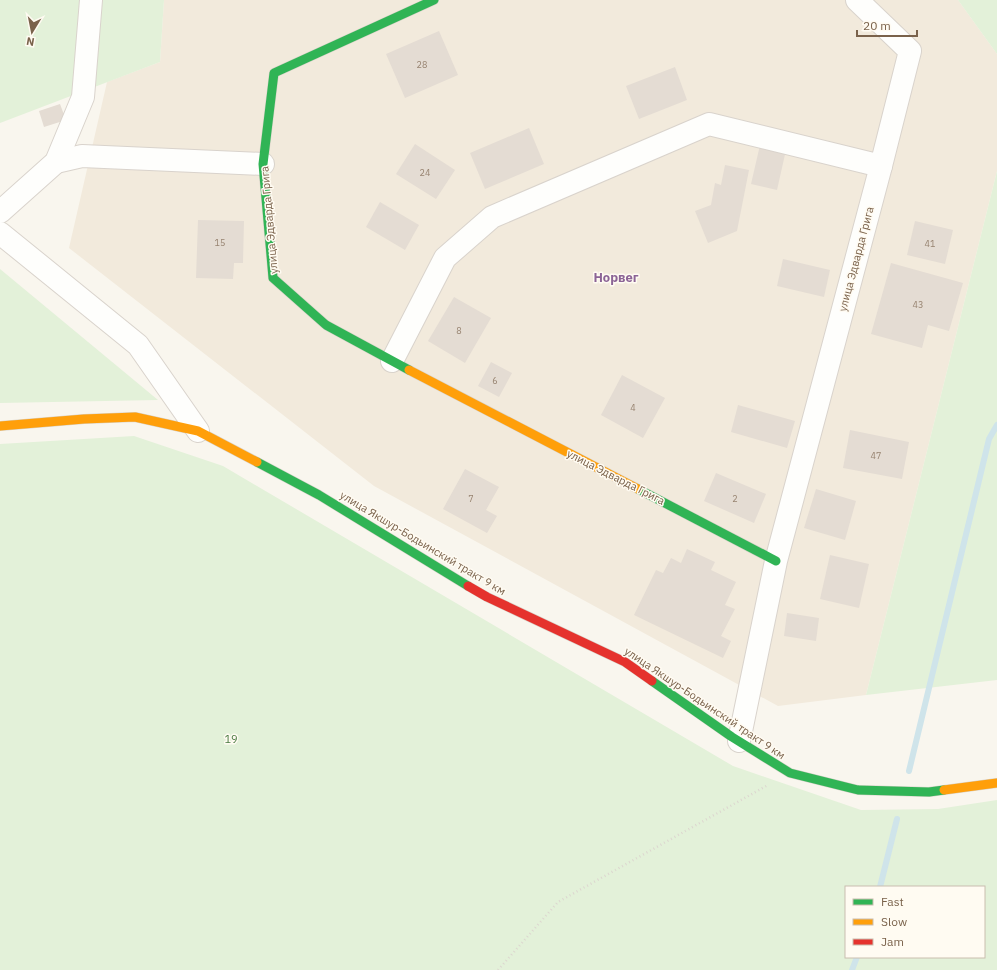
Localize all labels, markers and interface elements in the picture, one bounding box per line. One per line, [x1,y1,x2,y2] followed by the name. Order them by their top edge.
[12,12,52,52] north arrow
[857,12,917,38] scale bar
[863,18,891,33] text: 20 m
[25,34,35,49] text: N
[417,59,427,70] house number: 28
[257,165,281,274] street label: улица Эдварда Грига
[420,167,430,178] house number: 24
[835,205,877,313] street label: улица Эдварда Грига
[215,237,225,248] house number: 15
[925,238,935,249] house number: 41
[593,269,639,286] district label: Норвег
[913,299,923,310] house number: 43
[456,325,462,336] house number: 8
[492,375,498,386] house number: 6
[630,402,636,413] house number: 4
[565,446,667,508] street label: улица Эдварда Грига
[871,450,881,461] house number: 47
[338,488,508,598] street label: улица Якшур-Бодьинский тракт 9 км
[468,493,474,504] house number: 7
[732,493,738,504] house number: 2
[622,644,788,762] street label: улица Якшур-Бодьинский тракт 9 км
[224,732,238,746] park label: 19
[845,886,985,958] legend
[881,894,904,909] text: Fast
[881,914,907,929] text: Slow
[881,934,904,949] text: Jam

